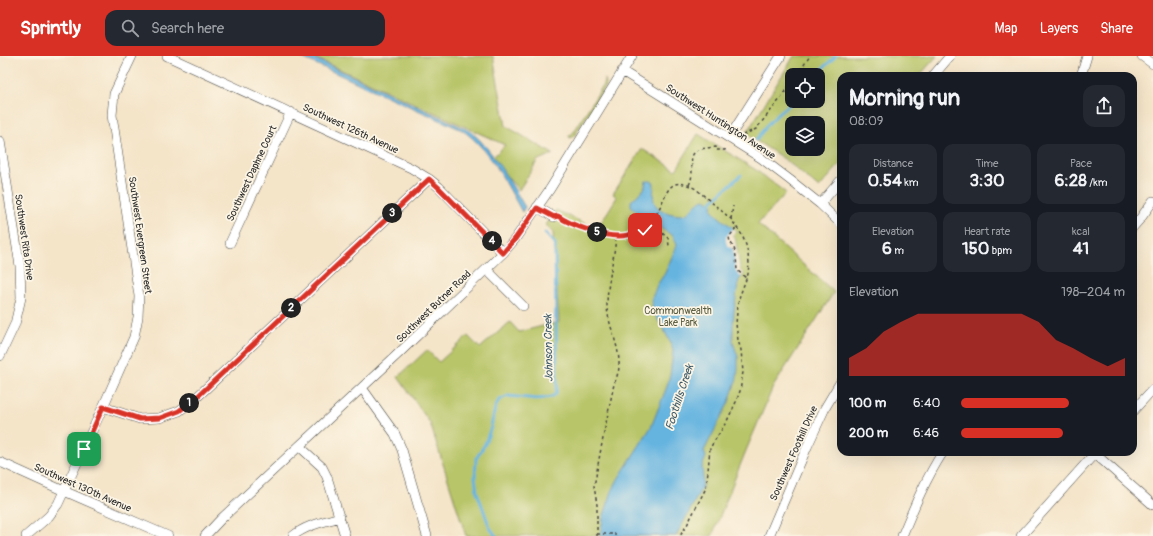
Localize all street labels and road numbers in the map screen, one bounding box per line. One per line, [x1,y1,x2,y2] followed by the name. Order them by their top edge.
[663,82,778,162] street label: Southwest Huntington Avenue
[301,101,400,156] street label: Southwest 126th Avenue
[224,123,280,223] street label: Southwest Daphne Court
[126,176,154,296] street label: Southwest Evergreen Street
[12,193,36,281] street label: Southwest Rita Drive
[394,268,474,345] street label: Southwest Butner Road
[768,404,820,503] street label: Southwest Foothill Drive
[32,461,133,515] street label: Southwest 130th Avenue

